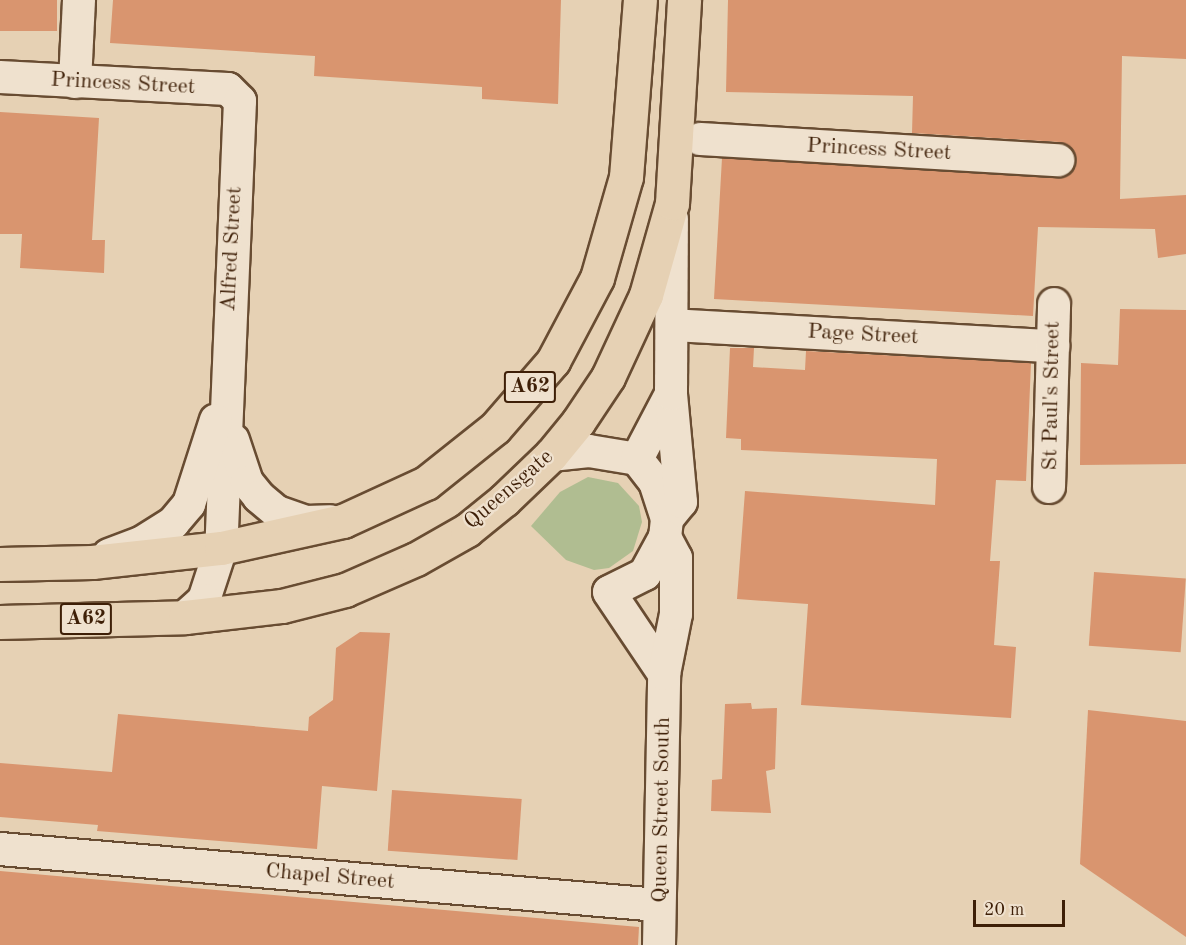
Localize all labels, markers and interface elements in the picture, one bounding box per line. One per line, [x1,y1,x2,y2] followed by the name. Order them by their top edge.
[50,67,196,101] street label: Princess Street
[806,133,952,167] street label: Princess Street
[216,186,248,312] street label: Alfred Street
[807,319,919,351] street label: Page Street
[1037,321,1067,471] street label: St Paul's Street
[503,369,557,405] road number: A62
[459,444,559,536] street label: Queensgate
[59,601,113,637] road number: A62
[647,717,677,903] street label: Queen Street South
[264,858,396,896] street label: Chapel Street
[976,888,1068,926] scale bar
[984,901,1024,919] text: 20 m

